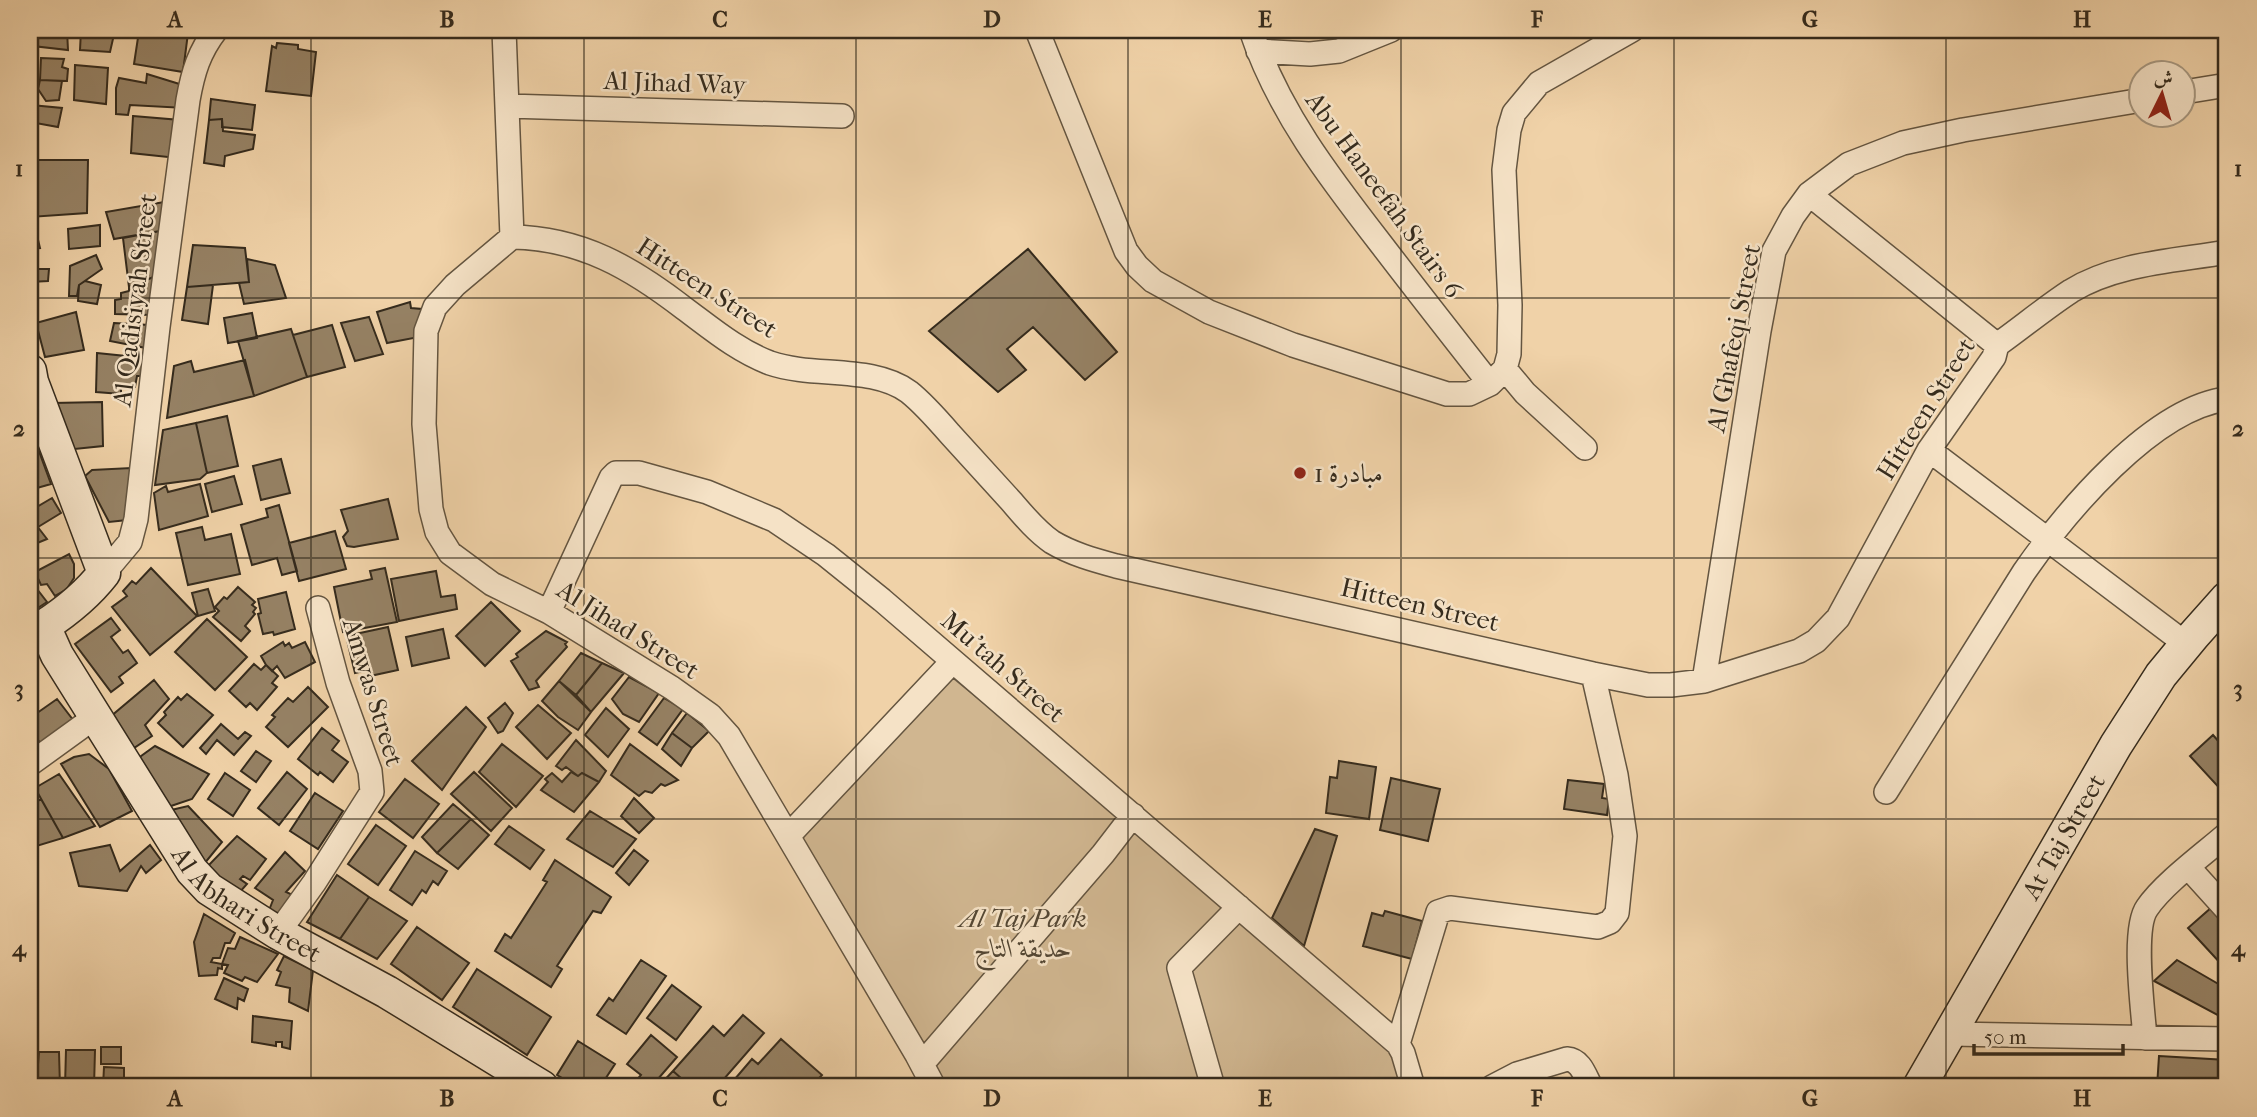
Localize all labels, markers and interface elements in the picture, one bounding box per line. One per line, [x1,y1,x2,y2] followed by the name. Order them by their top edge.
[166,6,184,33] text: A
[440,6,455,33] text: B
[712,6,728,33] text: C
[983,6,1001,33] text: D
[1258,6,1272,33] text: E
[1530,6,1544,33] text: F
[1802,6,1818,33] text: G
[2073,6,2091,33] text: H
[2128,60,2198,130] north arrow
[602,65,748,101] street label: Al Jihad Way
[2153,66,2174,90] text: ش
[1298,85,1470,305] street label: Abu Haneefah Stairs 6
[15,155,23,182] text: 1
[2234,155,2242,182] text: 1
[106,191,164,409] street label: Al Qadisiyah Street
[631,231,784,345] street label: Hitteen Street
[1700,241,1768,436] street label: Al Ghafeqi Street
[1870,332,1982,486] street label: Hitteen Street
[13,415,25,442] text: 2
[2232,415,2244,442] text: 2
[1314,458,1383,489] place label: مبادرة 1
[1292,465,1308,481] marker: مبادرة 1
[1338,572,1503,638] street label: Hitteen Street
[550,573,705,686] street label: Al Jihad Street
[935,605,1072,730] street label: Mu'tah Street
[336,613,410,770] street label: Amwas Street
[14,675,24,702] text: 3
[2233,675,2243,702] text: 3
[2014,768,2112,906] street label: At Taj Street
[165,840,327,969] street label: Al Abhari Street
[956,903,1087,972] park label: Al Taj Park حديقة التاج
[11,935,27,962] text: 4
[2230,935,2246,962] text: 4
[1974,1012,2122,1056] scale bar
[1984,1025,2027,1049] text: 50 m
[166,1085,184,1112] text: A
[440,1085,455,1112] text: B
[712,1085,728,1112] text: C
[983,1085,1001,1112] text: D
[1258,1085,1272,1112] text: E
[1530,1085,1544,1112] text: F
[1802,1085,1818,1112] text: G
[2073,1085,2091,1112] text: H

